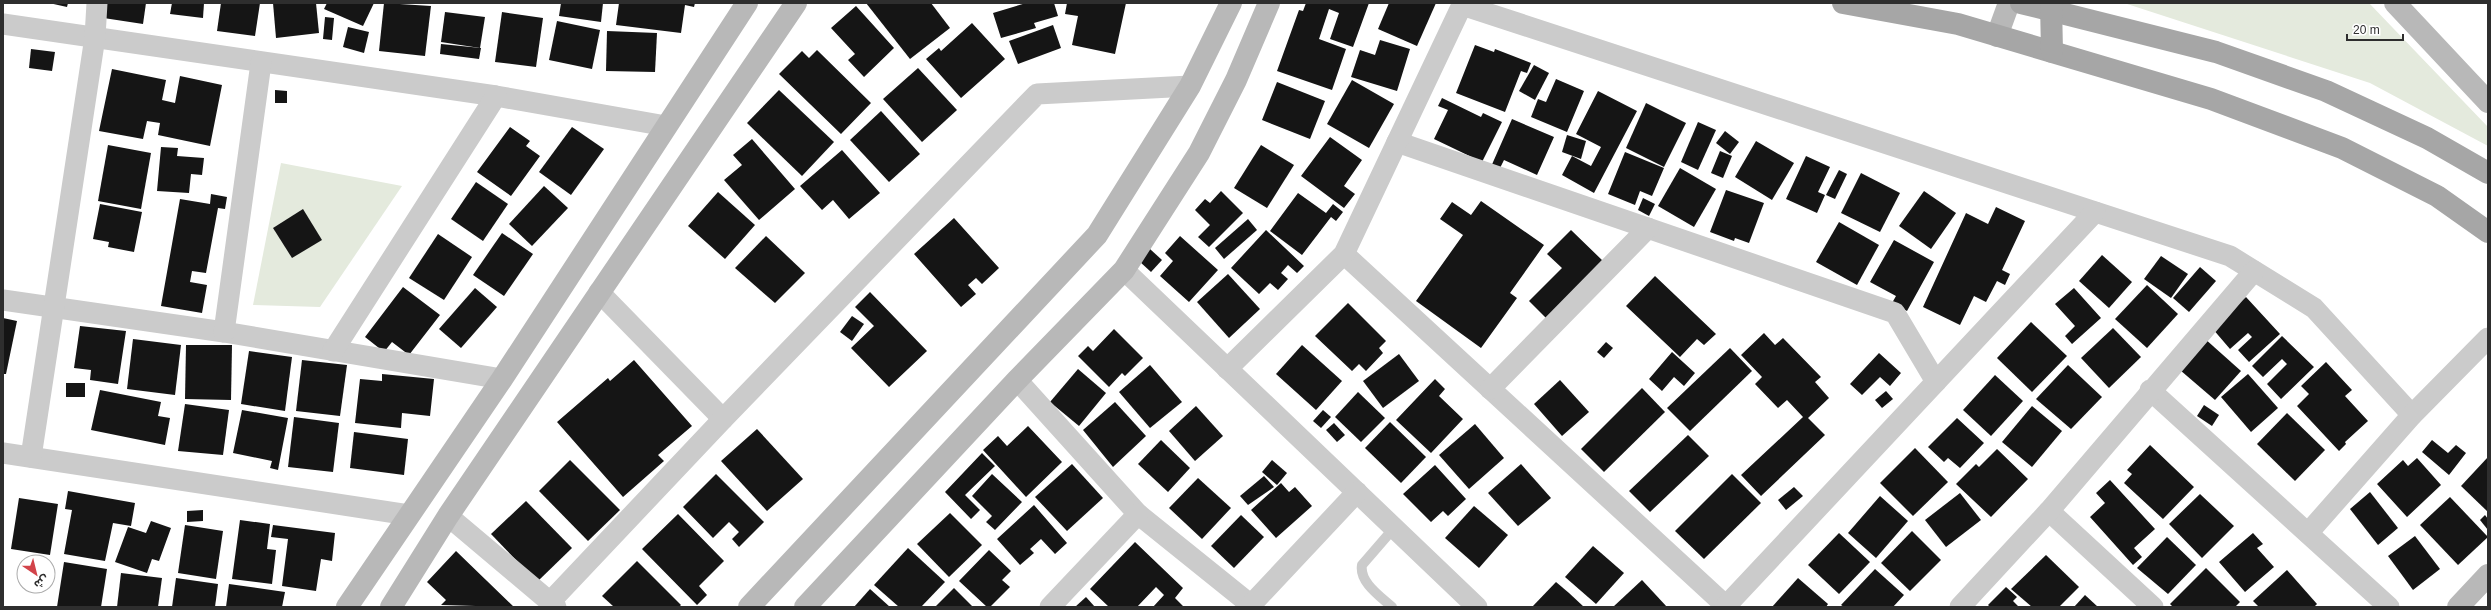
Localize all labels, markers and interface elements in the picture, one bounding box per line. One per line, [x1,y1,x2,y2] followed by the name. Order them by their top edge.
[2347,16,2403,42] scale bar
[2353,23,2380,37] text: 20 m
[16,554,56,594] north arrow
[32,572,51,591] text: ش

